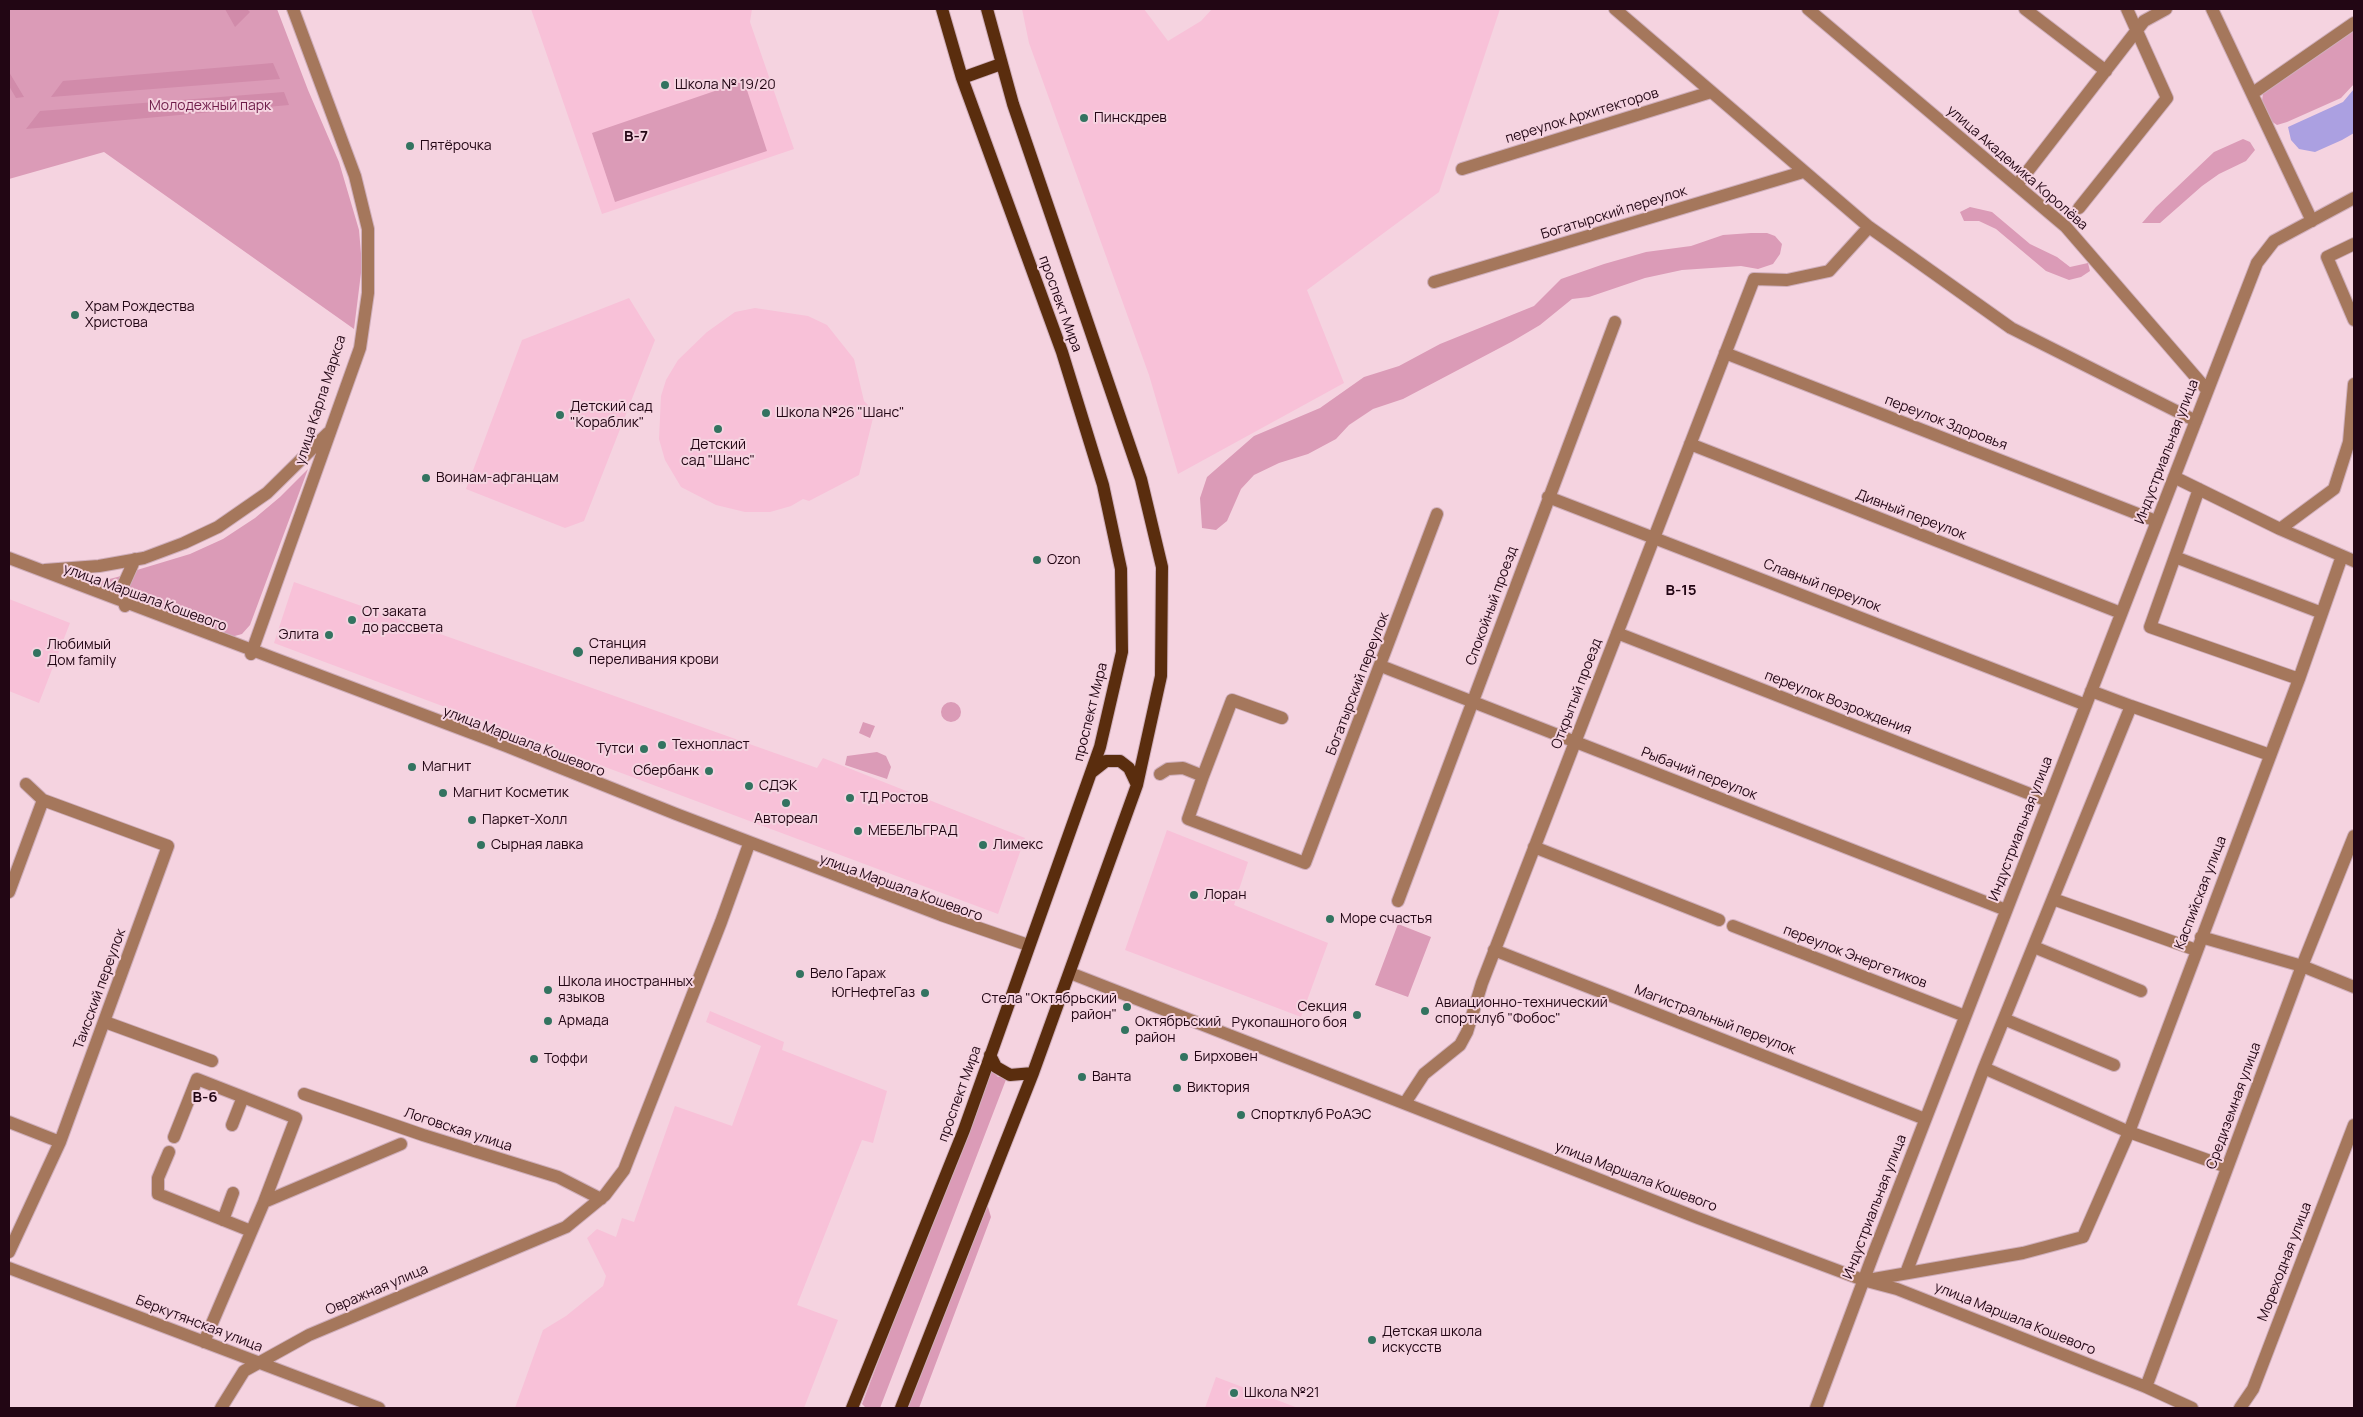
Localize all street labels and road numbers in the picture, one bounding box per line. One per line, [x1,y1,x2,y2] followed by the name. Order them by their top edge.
[1503,85,1661,147] street label: переулок Архитекторов
[1943,102,2091,234] street label: улица Академика Королёва
[1539,183,1689,243] street label: Богатырский переулок
[1035,254,1085,354] street label: проспект Мира
[292,333,350,467] street label: улица Карла Маркса
[2132,377,2202,527] street label: Индустриальная улица
[1882,392,2010,454] street label: переулок Здоровья
[1853,486,1969,544] street label: Дивный переулок
[1463,544,1521,668] street label: Спокойный проезд
[1761,556,1883,616] street label: Славный переулок
[61,561,229,635] street label: улица Маршала Кошевого
[1323,610,1393,758] street label: Богатырский переулок
[1548,636,1606,752] street label: Открытый проезд
[1071,661,1111,763] street label: проспект Мира
[1762,667,1914,739] street label: переулок Возрождения
[440,703,608,781] street label: улица Маршала Кошевого
[1639,744,1759,804] street label: Рыбачий переулок
[1986,754,2056,904] street label: Индустриальная улица
[2172,834,2230,952] street label: Каспийская улица
[817,851,985,925] street label: улица Маршала Кошевого
[1781,922,1929,992] street label: переулок Энергетиков
[70,926,130,1052] street label: Таисский переулок
[1632,981,1798,1059] street label: Магистральный переулок
[2203,1040,2265,1172] street label: Средиземная улица
[935,1044,985,1144] street label: проспект Мира
[402,1105,514,1155] street label: Логовская улица
[1840,1132,1910,1282] street label: Индустриальная улица
[1552,1138,1720,1216] street label: улица Маршала Кошевого
[2255,1200,2315,1324] street label: Мореходная улица
[323,1261,431,1319] street label: Овражная улица
[1932,1279,2098,1359] street label: улица Маршала Кошевого
[133,1292,265,1356] street label: Беркутянская улица

